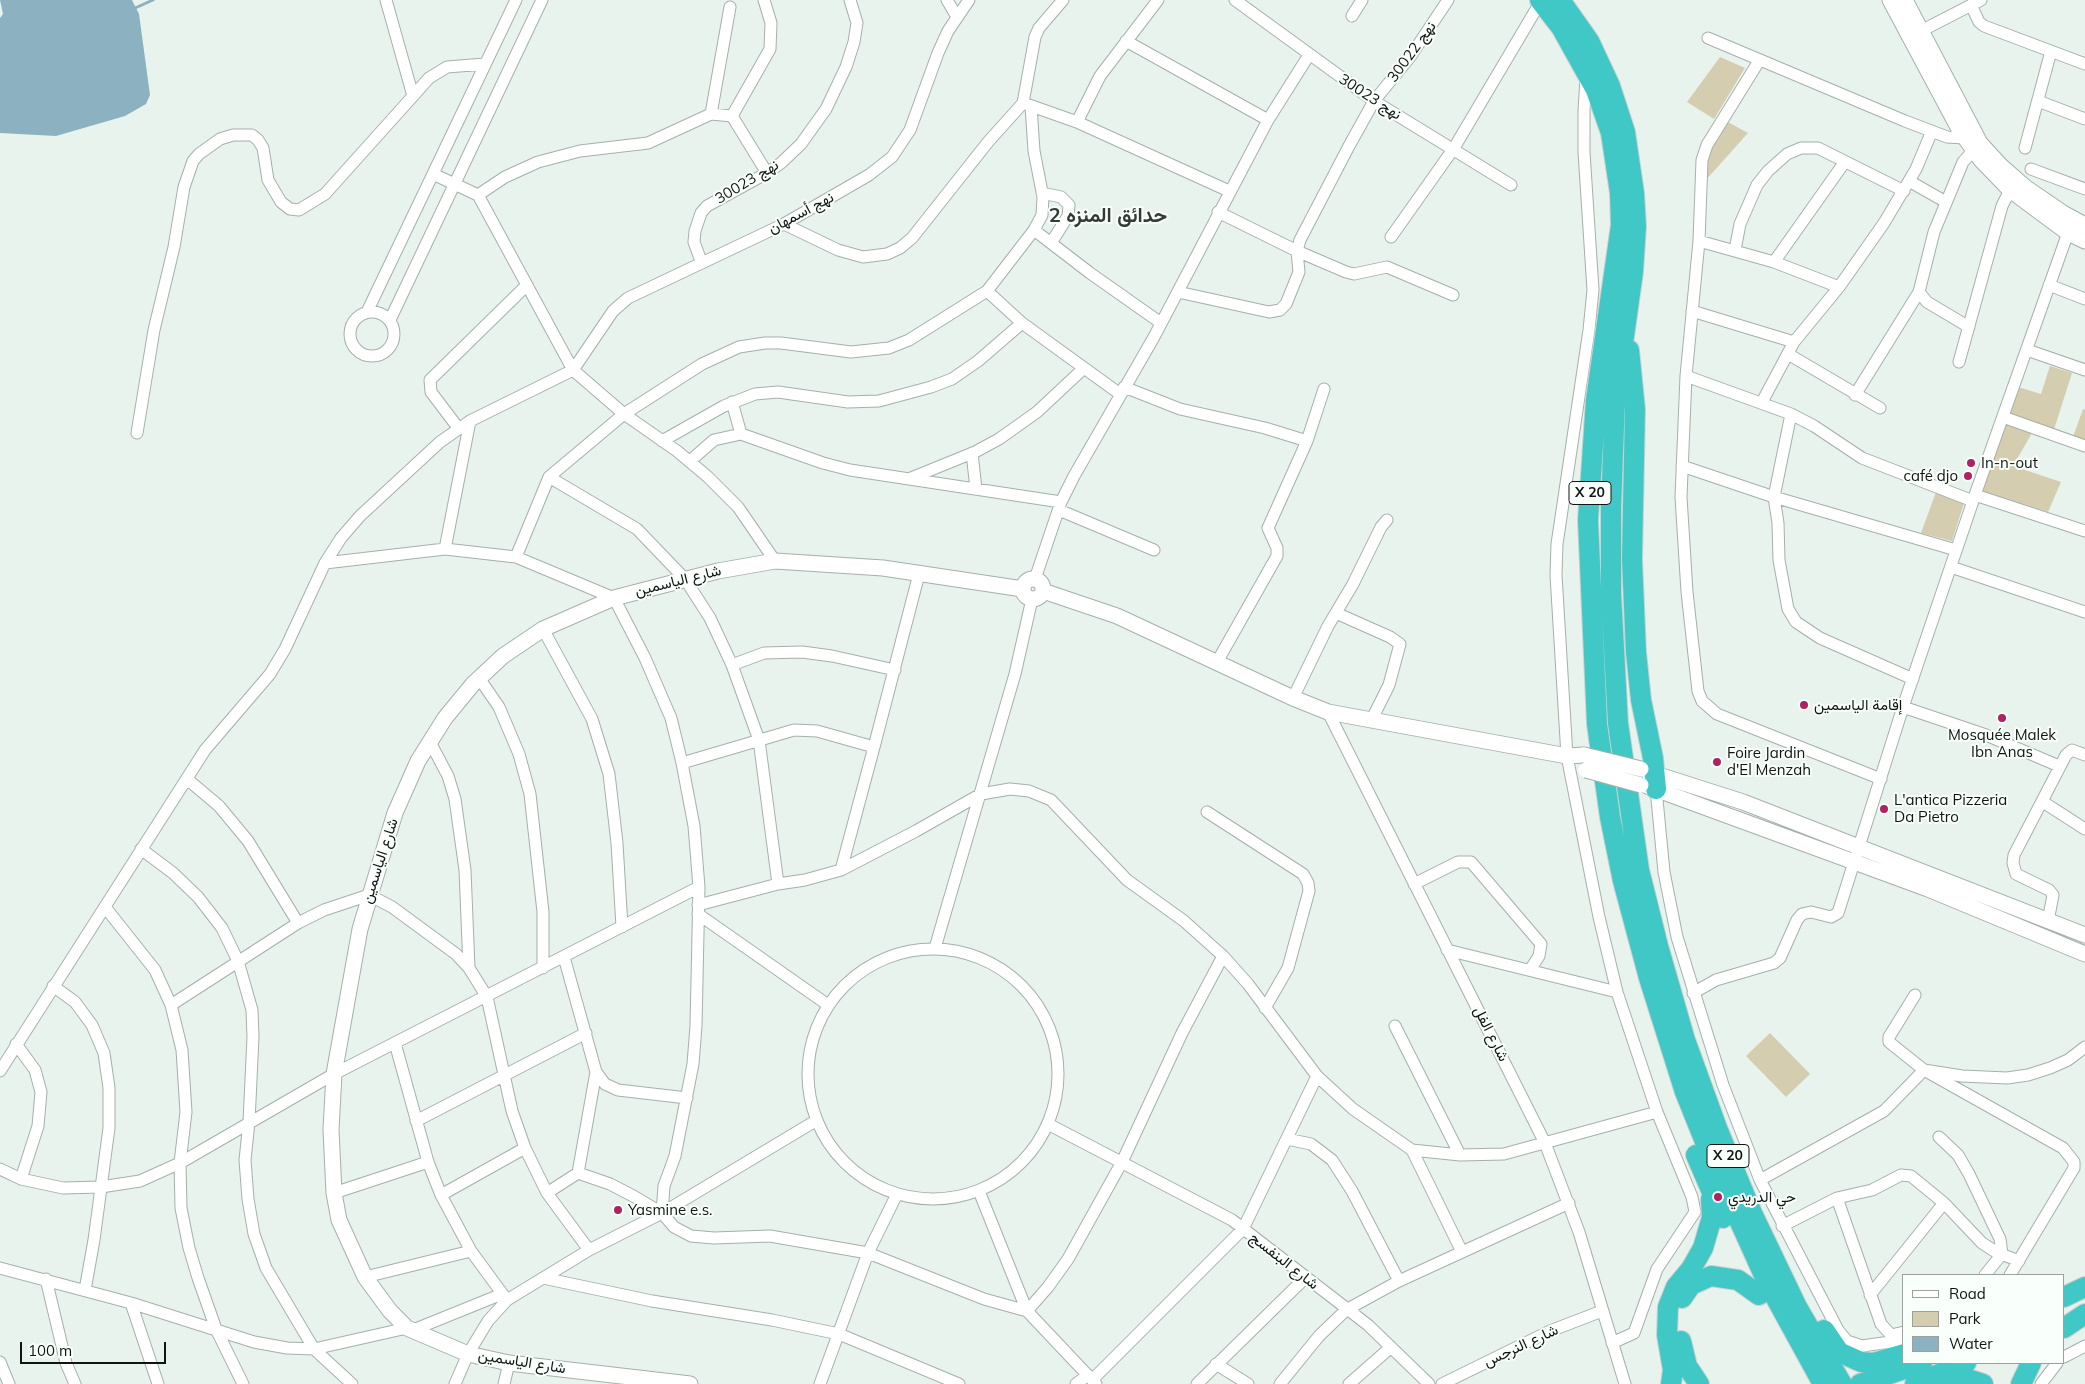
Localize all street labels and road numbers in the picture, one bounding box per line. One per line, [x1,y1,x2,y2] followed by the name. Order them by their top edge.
[1384,18,1440,86] street label: نهج 30022
[1335,70,1405,124] street label: نهج 30023
[712,156,782,208] street label: نهج 30023
[765,188,837,238] street label: نهج أسمهان
[1569,482,1611,504] road number: X 20
[633,562,723,600] street label: شارع الياسمين
[358,816,402,906] street label: شارع الياسمين
[1469,1003,1513,1065] street label: شارع الفل
[1707,1144,1749,1168] road number: X 20
[1246,1228,1322,1294] street label: شارع البنفسج
[1481,1321,1561,1371] street label: شارع النرجس
[477,1346,567,1378] street label: شارع الياسمين

